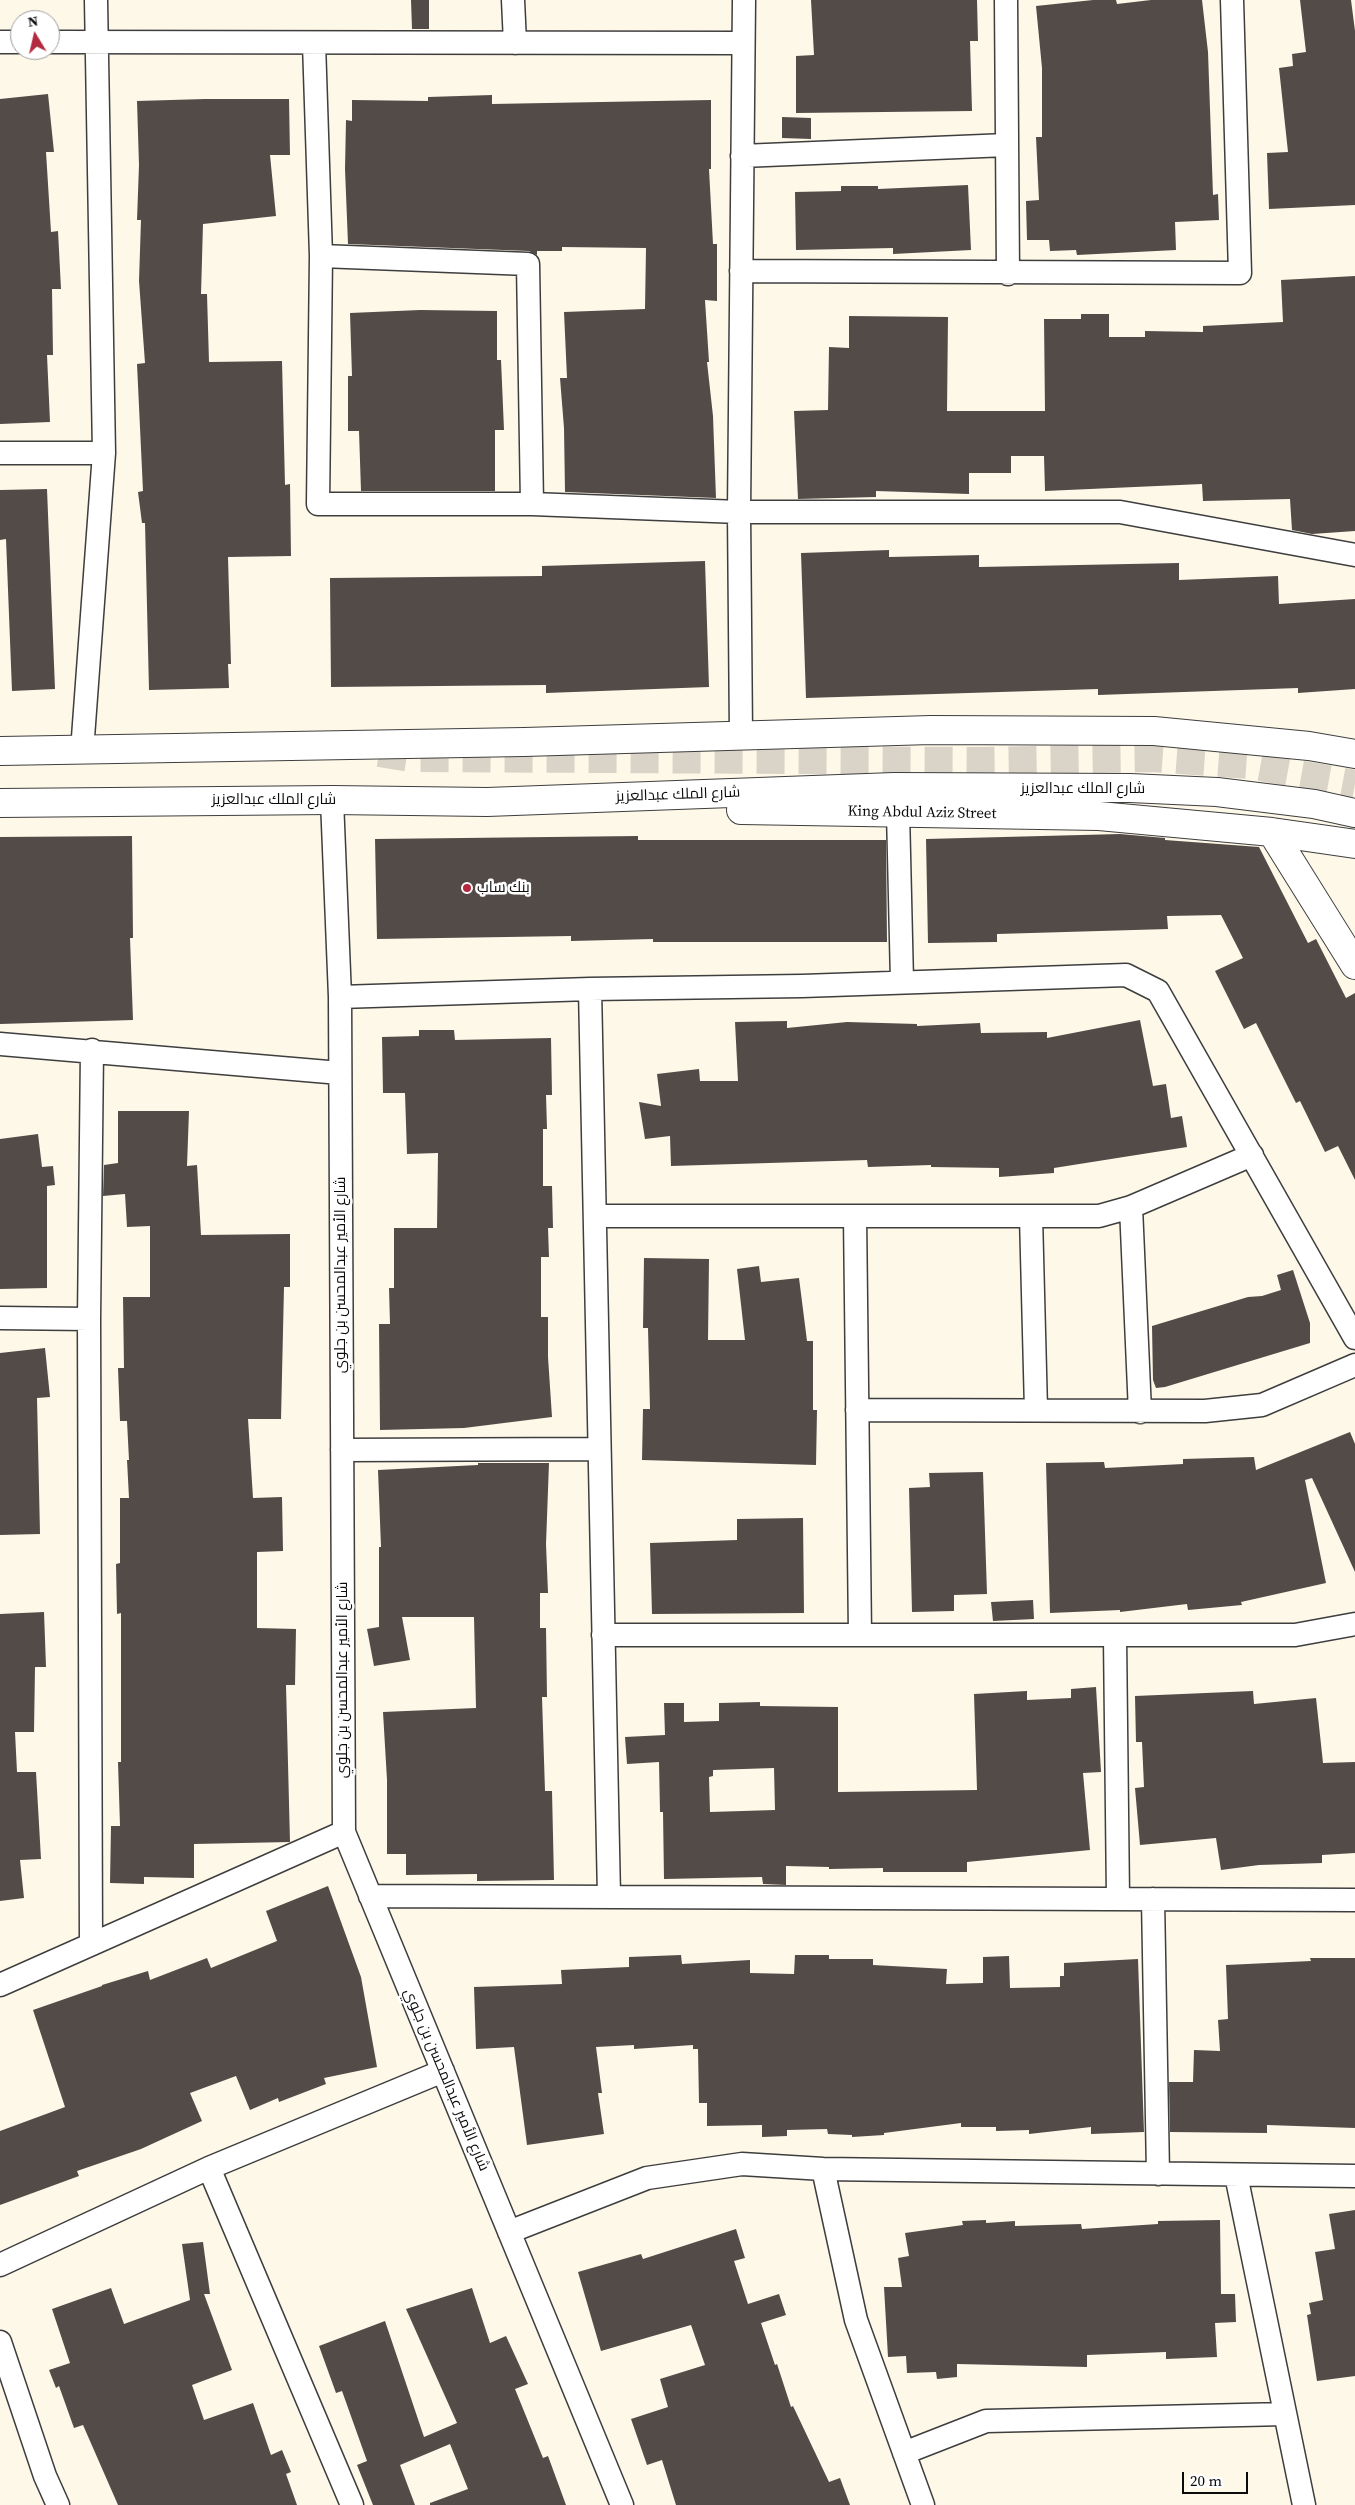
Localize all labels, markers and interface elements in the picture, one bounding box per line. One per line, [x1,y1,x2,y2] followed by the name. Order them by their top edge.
[10,10,60,60] north arrow
[26,10,39,32] text: N
[1021,780,1145,798] street label: شارع الملك عبدالعزيز
[616,784,740,806] street label: شارع الملك عبدالعزيز
[212,791,336,809] street label: شارع الملك عبدالعزيز
[847,803,997,823] street label: King Abdul Aziz Street
[477,879,530,897] place label: بنك ساب
[461,882,473,894] marker: بنك ساب
[332,1177,350,1373] street label: شارع الأمير عبدالمحسن بن جلوي
[334,1582,352,1778] street label: شارع الأمير عبدالمحسن بن جلوي
[399,1986,493,2174] street label: شارع الأمير عبدالمحسن بن جلوي
[1185,2462,1251,2494] scale bar
[1190,2470,1222,2491] text: 20 m

